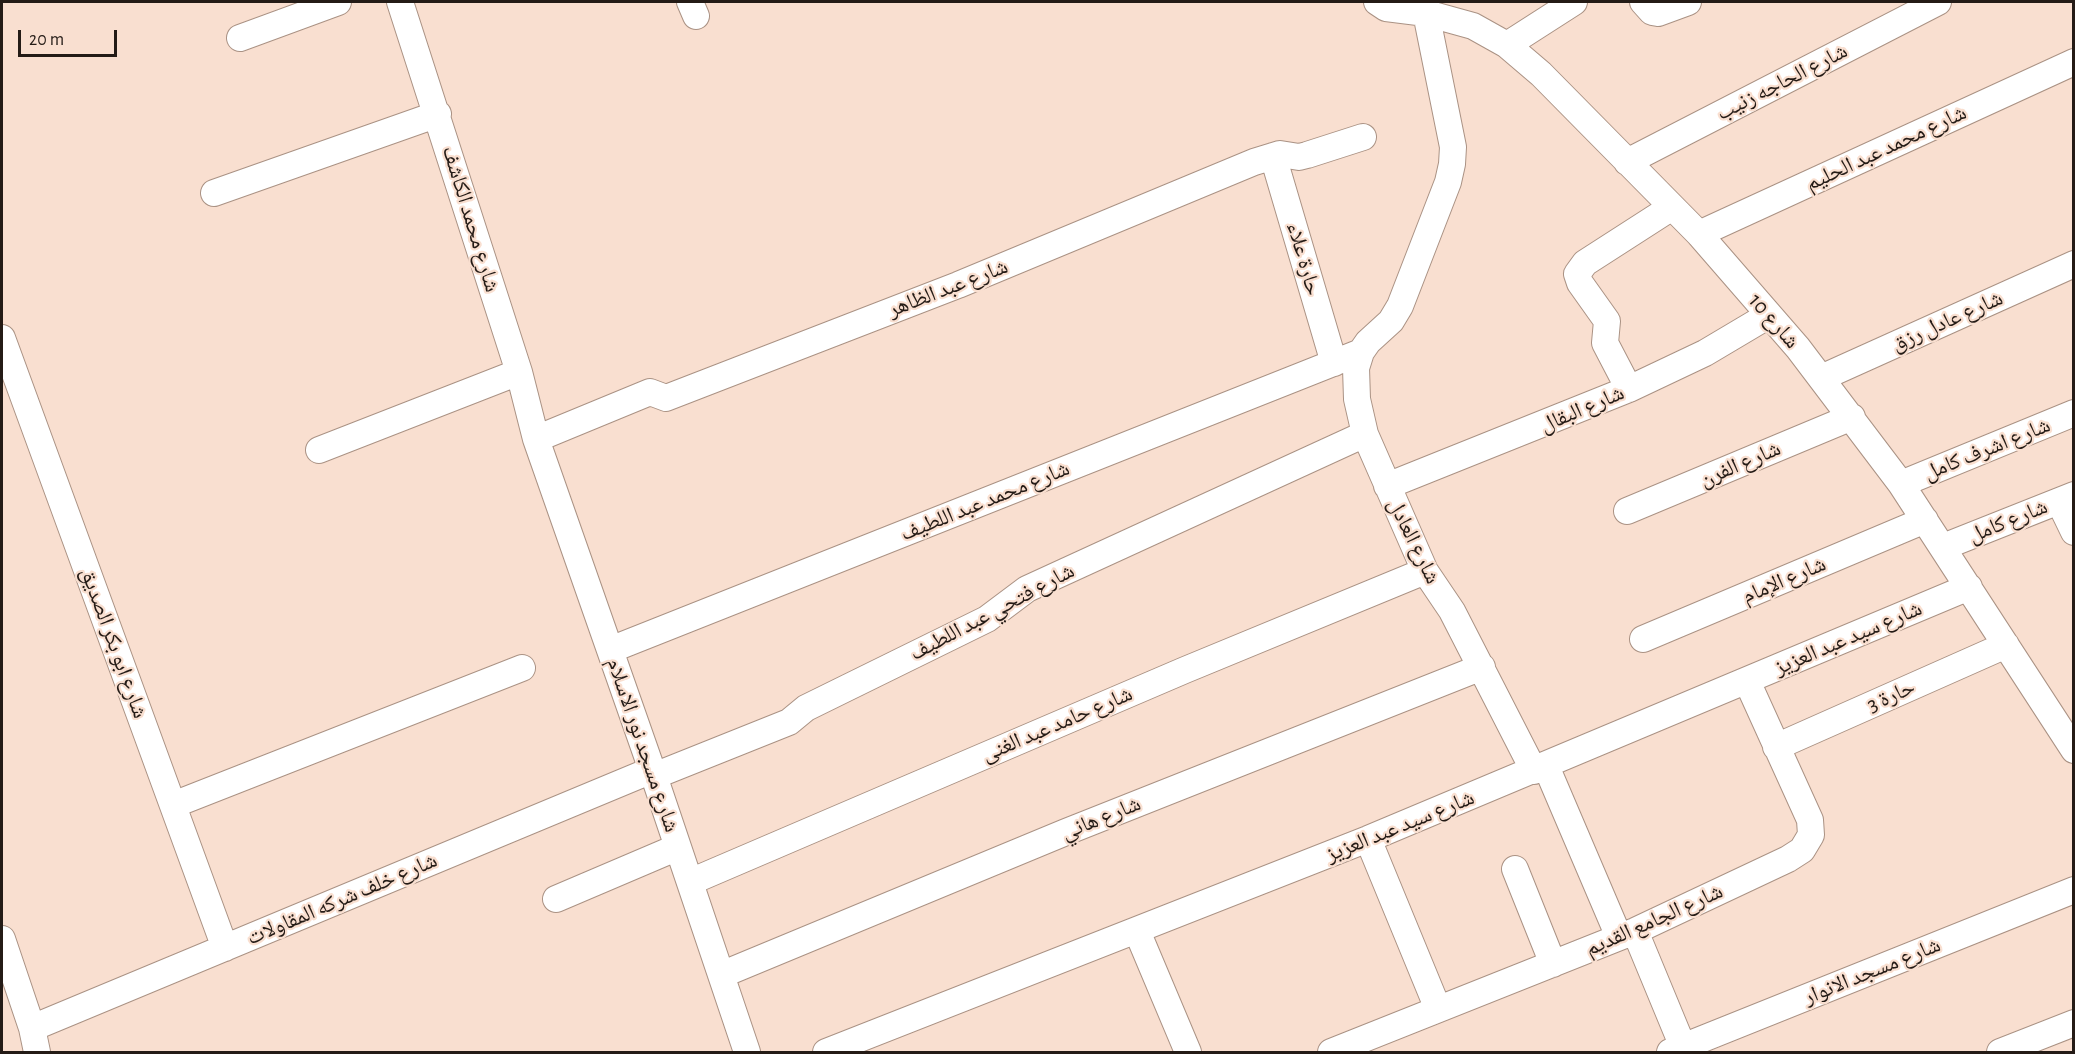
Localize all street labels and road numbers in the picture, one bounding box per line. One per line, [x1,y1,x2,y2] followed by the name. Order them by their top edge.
[1712,38,1852,126] street label: شارع الحاجه زنيب
[1801,99,1971,197] street label: شارع محمد عبد الحليم
[436,143,506,295] street label: شارع محمد الكاشف
[1281,219,1327,299] street label: حارة علاء
[884,253,1012,323] street label: شارع عبد الظاهر
[1887,285,2007,357] street label: شارع عادل رزق
[1743,288,1805,354] street label: شارع 10
[1536,379,1628,439] street label: شارع البقال
[1920,412,2054,486] street label: شارع اشرف كامل
[1695,435,1785,493] street label: شارع الفرن
[897,455,1073,547] street label: شارع محمد عبد اللطيف
[1964,493,2052,549] street label: شارع كامل
[1382,494,1446,588] street label: شارع العادل
[1738,551,1830,609] street label: شارع الإمام
[905,557,1079,667] street label: شارع فتحي عبد اللطيف
[75,564,153,722] street label: شارع ابو بكر الصديق
[1770,595,1926,681] street label: شارع سيد عبد العزيز
[601,654,685,836] street label: شارع مسجد نور الاسلام
[1863,674,1919,718] street label: حارة 3
[978,680,1136,768] street label: شارع حامد عبد الغنى
[1322,784,1478,868] street label: شارع سيد عبد العزيز
[1057,790,1145,846] street label: شارع هاني
[243,847,441,951] street label: شارع خلف شركه المقاولات
[1581,878,1727,962] street label: شارع الجامع القديم
[1800,932,1944,1010] street label: شارع مسجد الانوار

